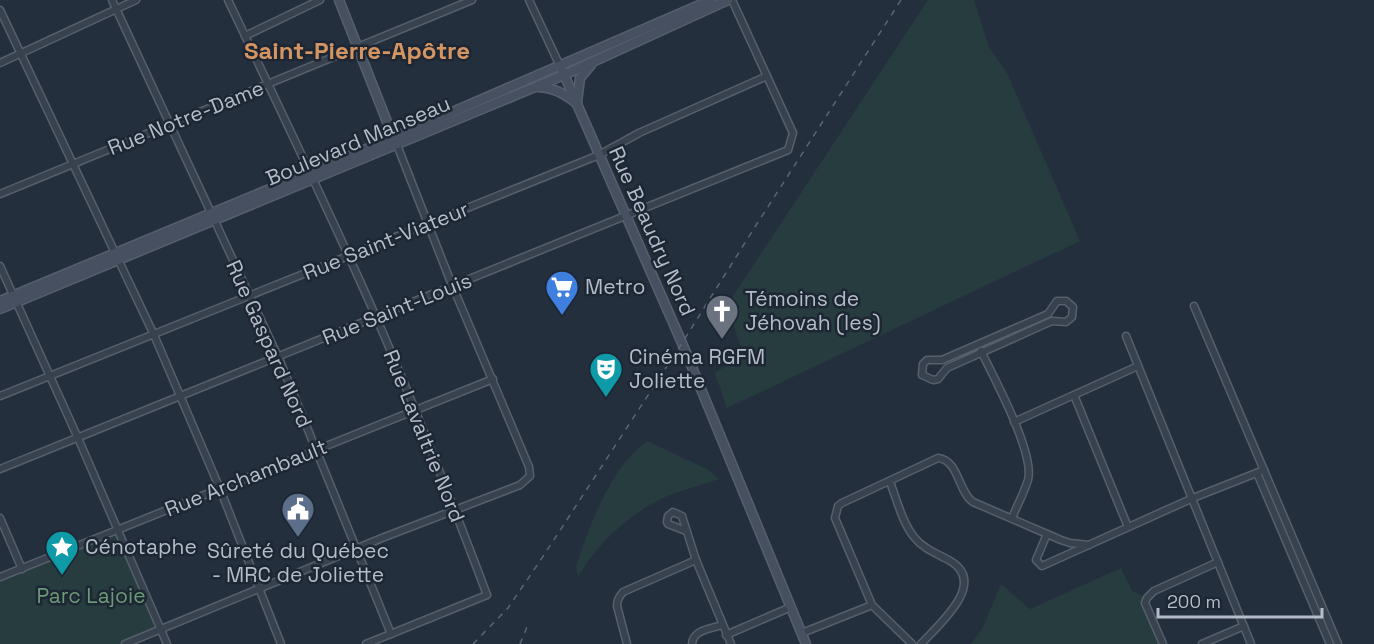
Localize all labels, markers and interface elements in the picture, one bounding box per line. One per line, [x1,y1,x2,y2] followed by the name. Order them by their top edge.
[244,35,470,66] district label: Saint-Pierre-Apôtre
[104,74,268,161] street label: Rue Notre-Dame
[262,89,454,192] street label: Boulevard Manseau
[603,142,702,320] street label: Rue Beaudry Nord
[299,195,473,286] street label: Rue Saint-Viateur
[220,256,319,432] street label: Rue Gaspard Nord
[318,266,476,351] street label: Rue Saint-Louis
[544,269,580,316] supermarket icon: Metro
[585,273,645,300] place label: Metro
[745,285,881,336] place label: Témoins de Jéhovah (les)
[704,293,740,340] church icon: Témoins de Jéhovah (les)
[629,343,765,394] place label: Cinéma RGFM Joliette
[378,346,471,526] street label: Rue Lavaltrie Nord
[588,351,624,398] theatre icon: Cinéma RGFM Joliette
[161,433,331,522] street label: Rue Archambault
[280,491,316,538] public building icon: Sûreté du Québec - MRC de Joliette
[44,529,80,576] place icon: Cénotaphe
[85,533,197,560] place label: Cénotaphe
[207,537,389,588] place label: Sûreté du Québec - MRC de Joliette
[1158,581,1322,619] scale bar
[36,582,146,609] park label: Parc Lajoie
[1167,590,1221,613] text: 200 m

